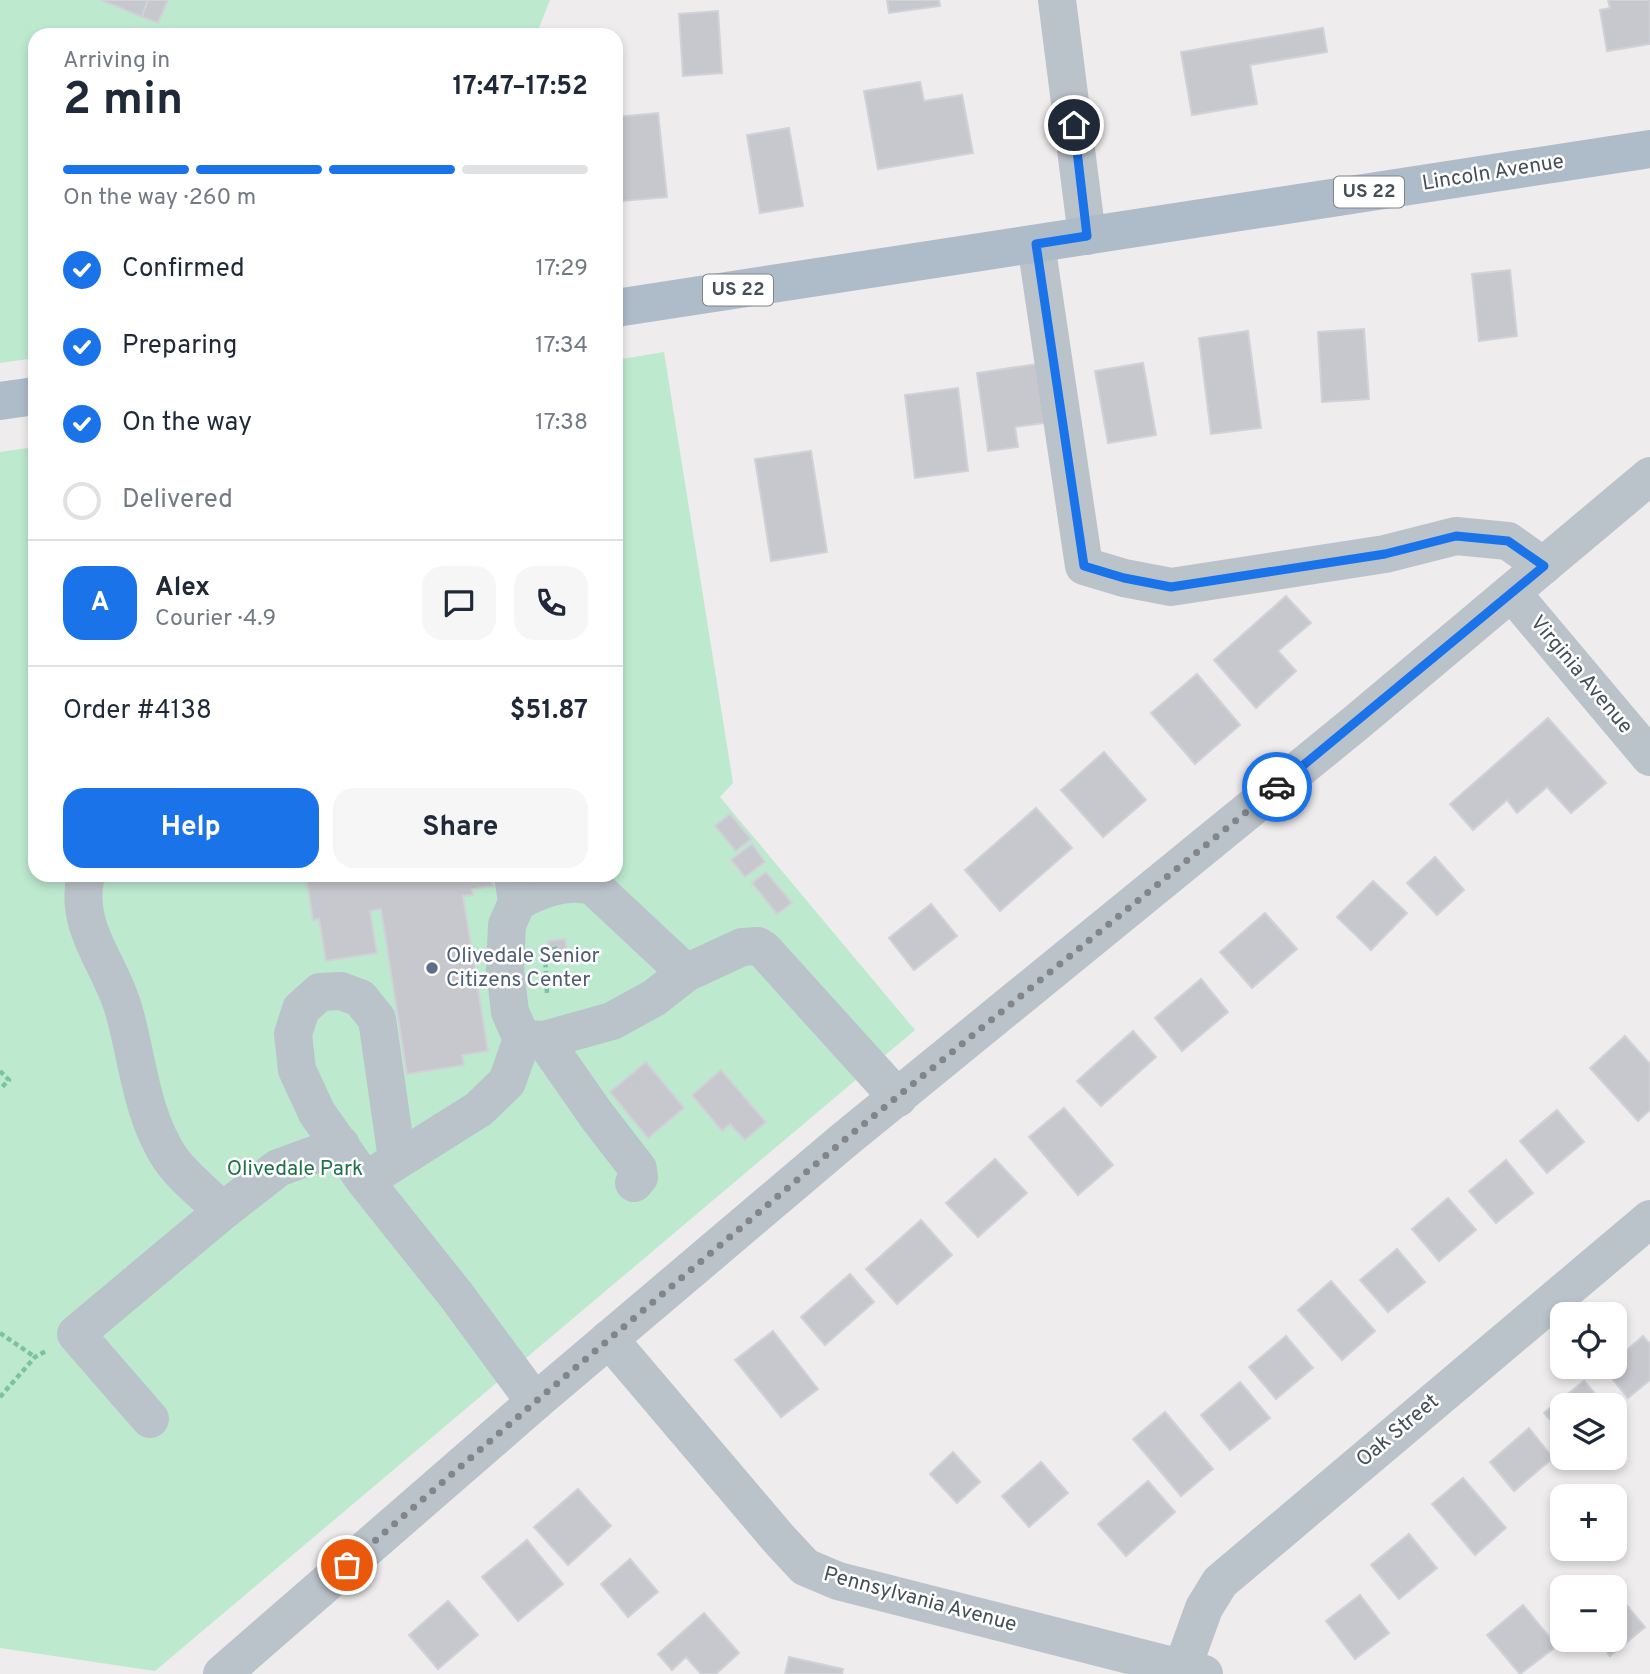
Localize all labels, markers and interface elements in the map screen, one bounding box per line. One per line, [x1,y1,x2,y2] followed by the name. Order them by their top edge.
[63,47,170,76] text: Arriving in
[453,71,588,104] text: 17:47–17:52
[63,72,183,131] text: 2 min
[1044,95,1104,155] pin
[1055,106,1093,144] icon: home
[1420,148,1566,198] street label: Lincoln Avenue
[1334,176,1404,208] road number: US 22
[63,184,256,213] text: On the way · 260 m
[63,251,101,289] icon: check
[122,253,245,286] text: Confirmed
[535,255,588,284] text: 17:29
[703,274,773,306] road number: US 22
[63,328,101,366] icon: check
[122,330,237,363] text: Preparing
[535,332,588,361] text: 17:34
[63,405,101,443] icon: check
[122,407,252,440] text: On the way
[535,409,588,438] text: 17:38
[122,484,233,517] text: Delivered
[422,566,496,640] button: chat
[514,566,588,640] button: phone
[155,572,210,605] text: Alex
[91,587,109,620] text: A
[155,605,276,634] text: Courier · 4.9
[1524,610,1638,740] street label: Virginia Avenue
[63,695,212,728] text: Order #4138
[510,695,588,728] text: $51.87
[1242,752,1312,822] courier
[1258,768,1296,806] icon: car
[63,788,319,868] button: Help
[333,788,588,868] button: Share
[446,943,600,994] place label: Olivedale Senior Citizens Center
[424,960,440,976] marker: Olivedale Senior Citizens Center
[227,1156,363,1183] park label: Olivedale Park
[1550,1302,1627,1652] map controls
[1550,1302,1627,1379] button: locate
[1351,1389,1445,1473] street label: Oak Street
[1550,1393,1627,1470] button: layers
[1550,1484,1627,1561] button: +
[317,1535,377,1595] pin
[328,1546,366,1584] icon: bag
[820,1561,1020,1639] street label: Pennsylvania Avenue
[1550,1575,1627,1652] button: −

